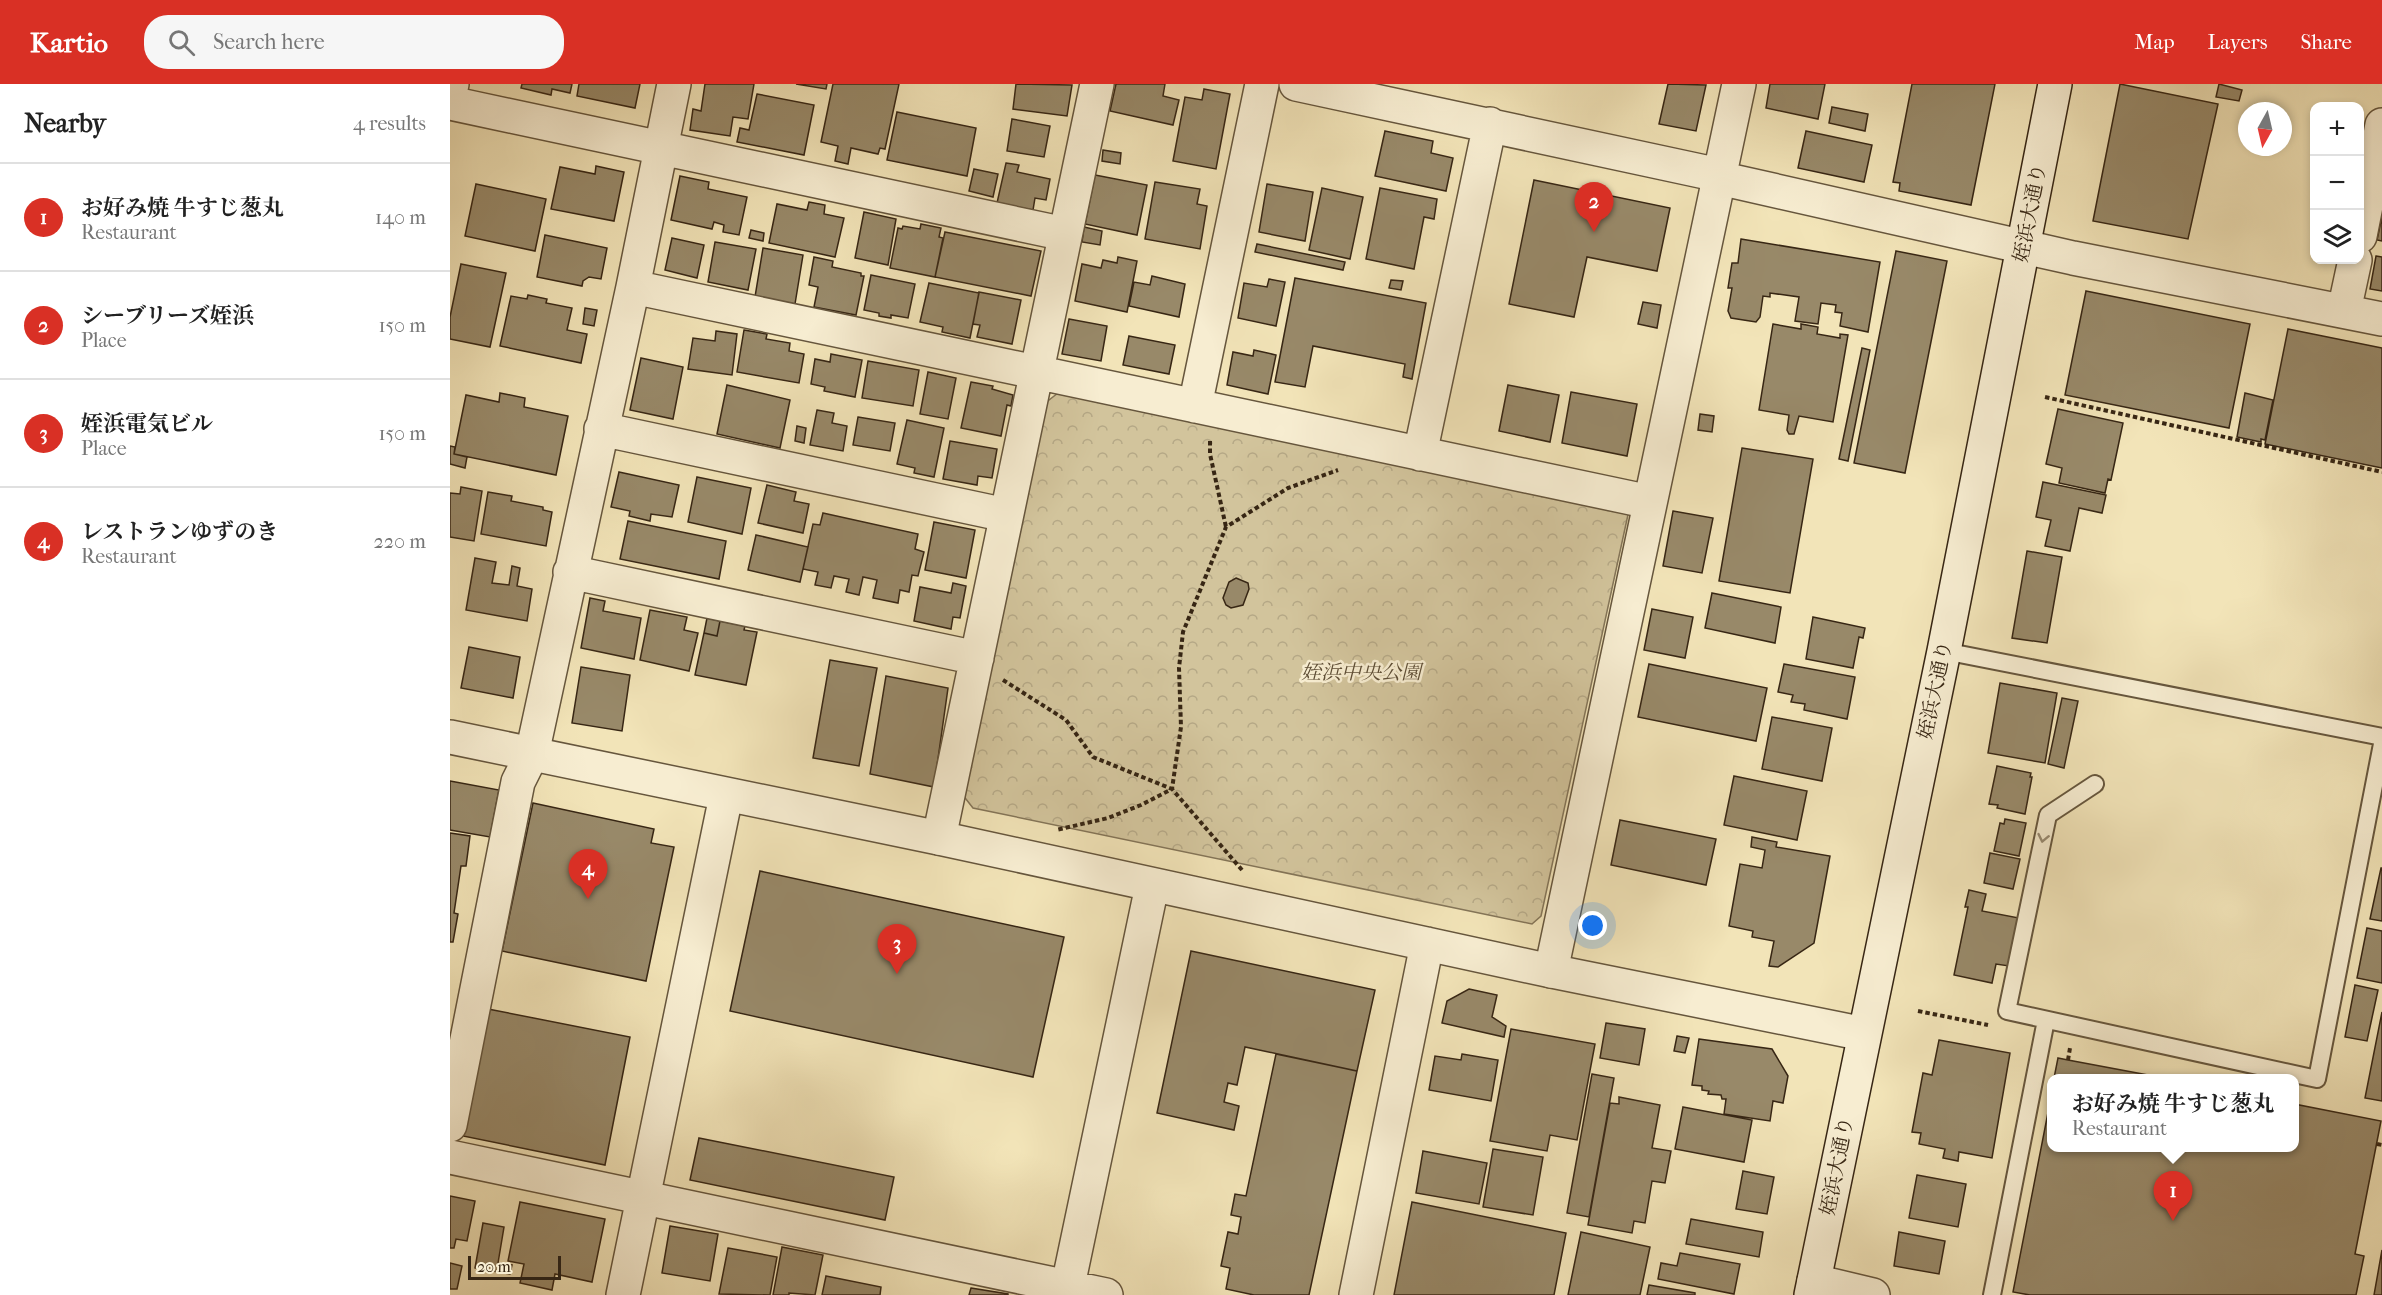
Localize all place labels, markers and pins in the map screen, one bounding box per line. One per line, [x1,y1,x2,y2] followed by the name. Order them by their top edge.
[1574,182,1614,232] pin: 2
[568,850,608,899] pin: 4
[878,924,916,974] pin: 3
[2154,1172,2192,1221] pin: 1

